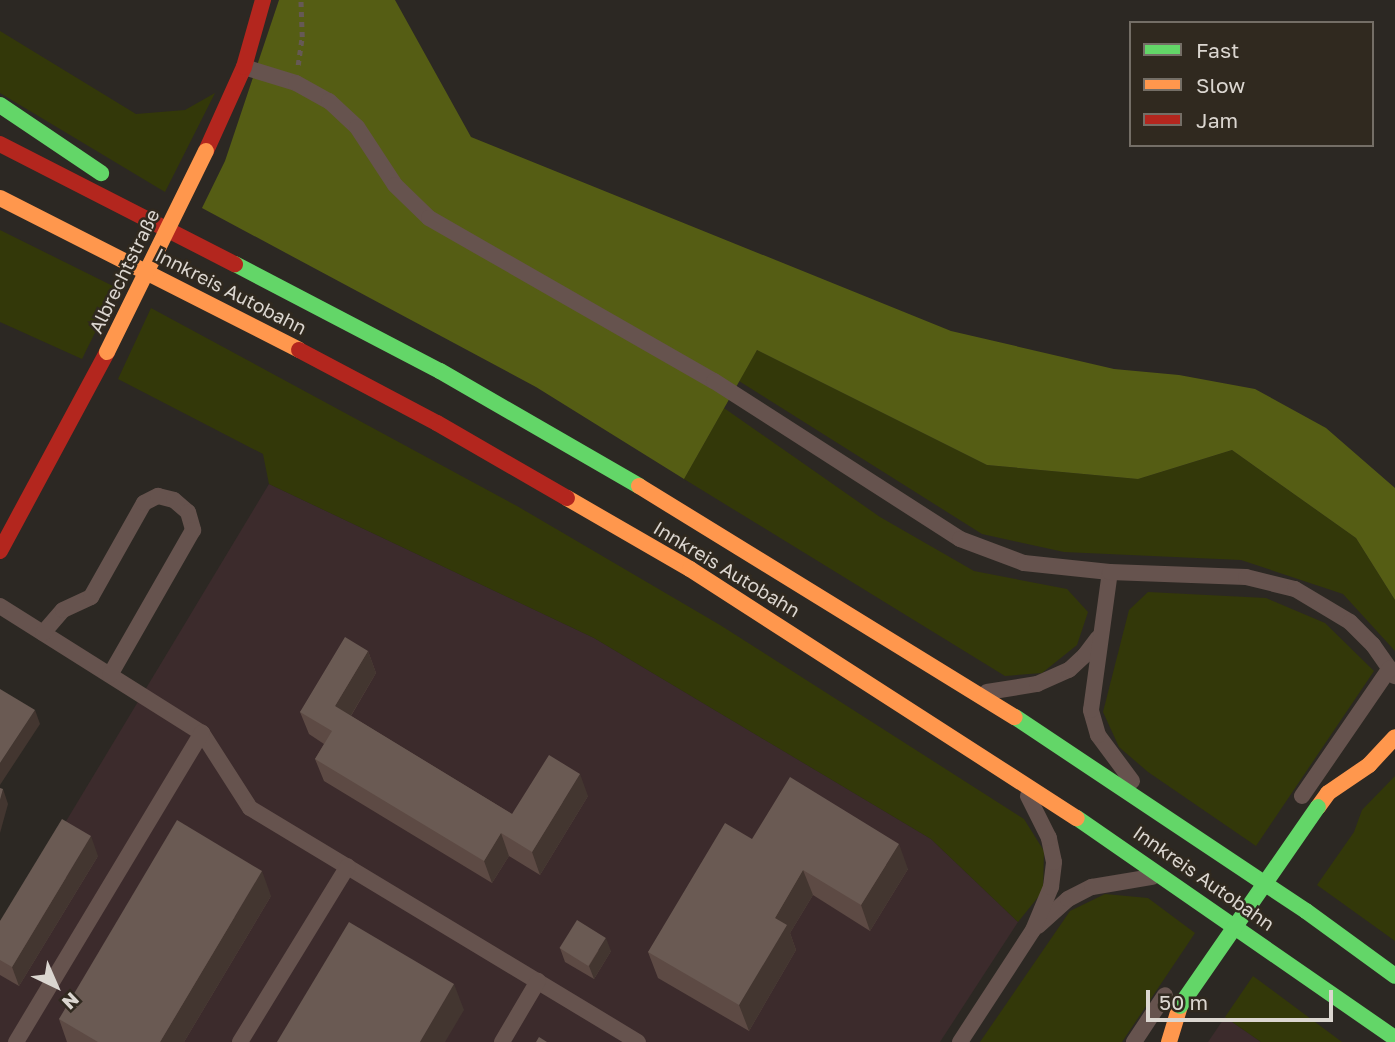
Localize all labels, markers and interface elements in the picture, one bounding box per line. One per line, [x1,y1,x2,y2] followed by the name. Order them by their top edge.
[1129,21,1374,147] legend
[1196,37,1239,63] text: Fast
[1196,72,1245,98] text: Slow
[1196,107,1238,133] text: Jam
[84,205,164,337] street label: Albrechtstraße
[151,243,311,339] street label: Innkreis Autobahn
[650,516,804,622] street label: Innkreis Autobahn
[1129,821,1279,935] street label: Innkreis Autobahn
[21,951,91,1021] north arrow
[1150,976,1337,1020] scale bar
[58,988,84,1015] text: N
[1159,989,1208,1015] text: 50 m

